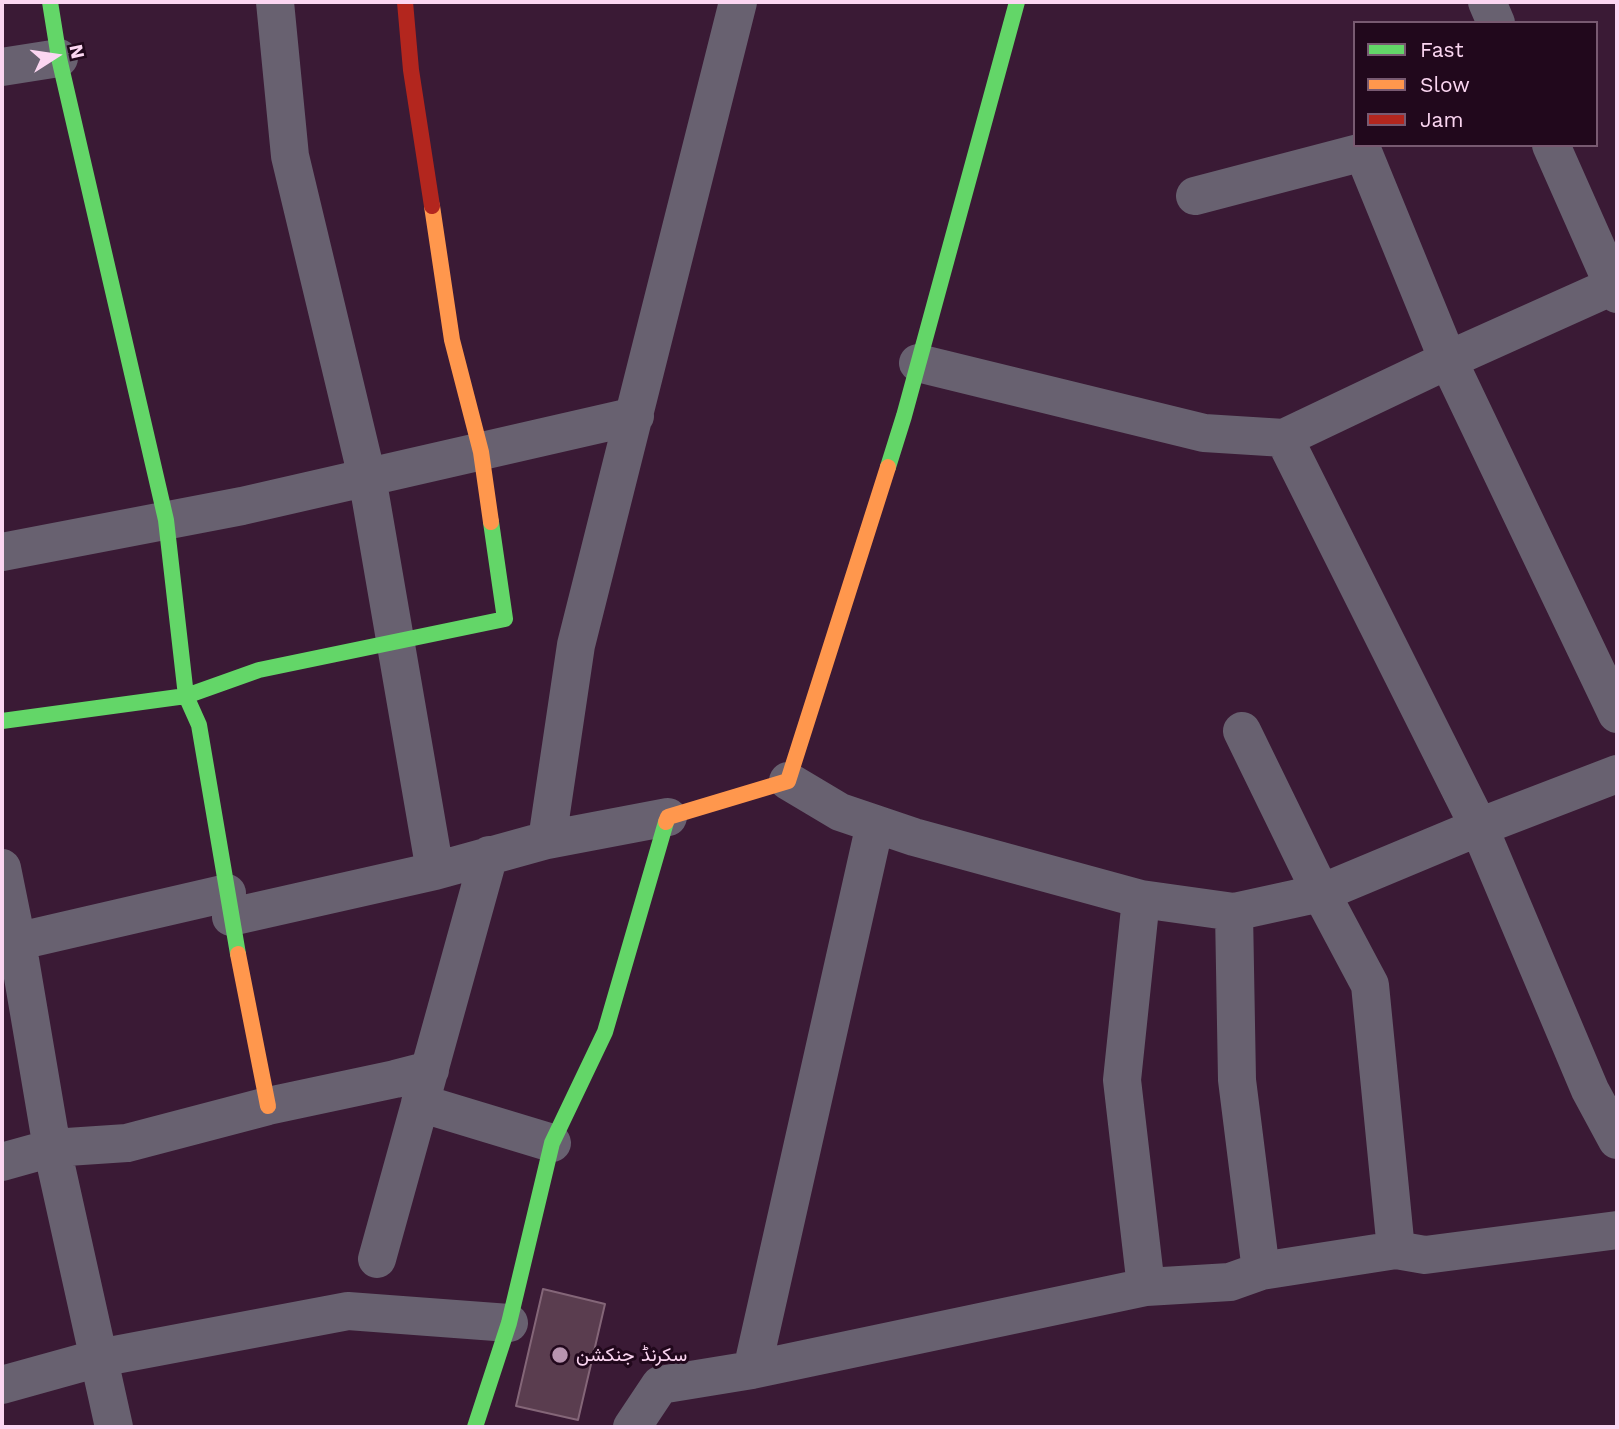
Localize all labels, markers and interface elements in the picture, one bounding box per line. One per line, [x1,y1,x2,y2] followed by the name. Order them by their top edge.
[21,21,91,91] north arrow
[1353,21,1598,147] legend
[1420,37,1464,62] text: Fast
[64,42,90,61] text: N
[1420,72,1470,97] text: Slow
[1420,107,1463,132] text: Jam
[576,1344,687,1366] place label: سکرنڈ جنکشن
[550,1345,570,1365] marker: سکرنڈ جنکشن

